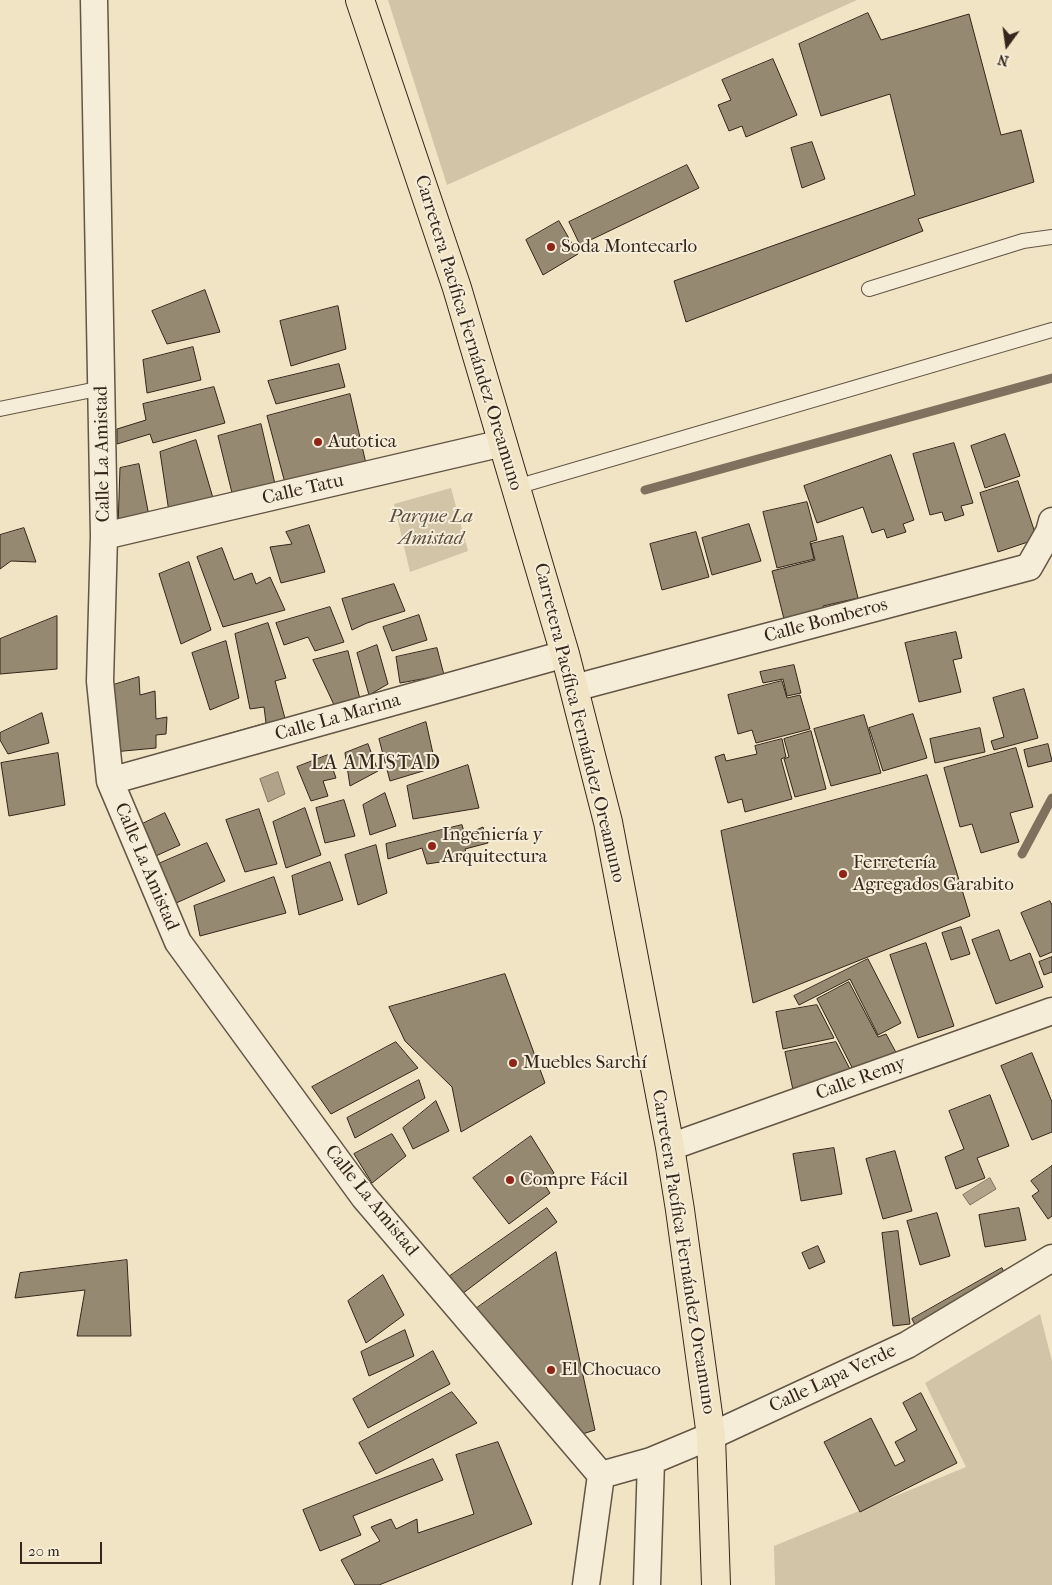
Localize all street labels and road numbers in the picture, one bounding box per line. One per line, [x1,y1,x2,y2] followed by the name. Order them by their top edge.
[409,172,527,494] street label: Carretera Pacífica Fernández Oreamuno
[90,386,116,522] street label: Calle La Amistad
[260,470,346,510] street label: Calle Tatu
[528,561,630,885] street label: Carretera Pacífica Fernández Oreamuno
[762,594,890,648] street label: Calle Bomberos
[273,689,403,747] street label: Calle La Marina
[109,800,183,934] street label: Calle La Amistad
[813,1052,909,1106] street label: Calle Remy
[646,1088,720,1416] street label: Carretera Pacífica Fernández Oreamuno
[319,1141,423,1261] street label: Calle La Amistad
[766,1340,900,1418] street label: Calle Lapa Verde

